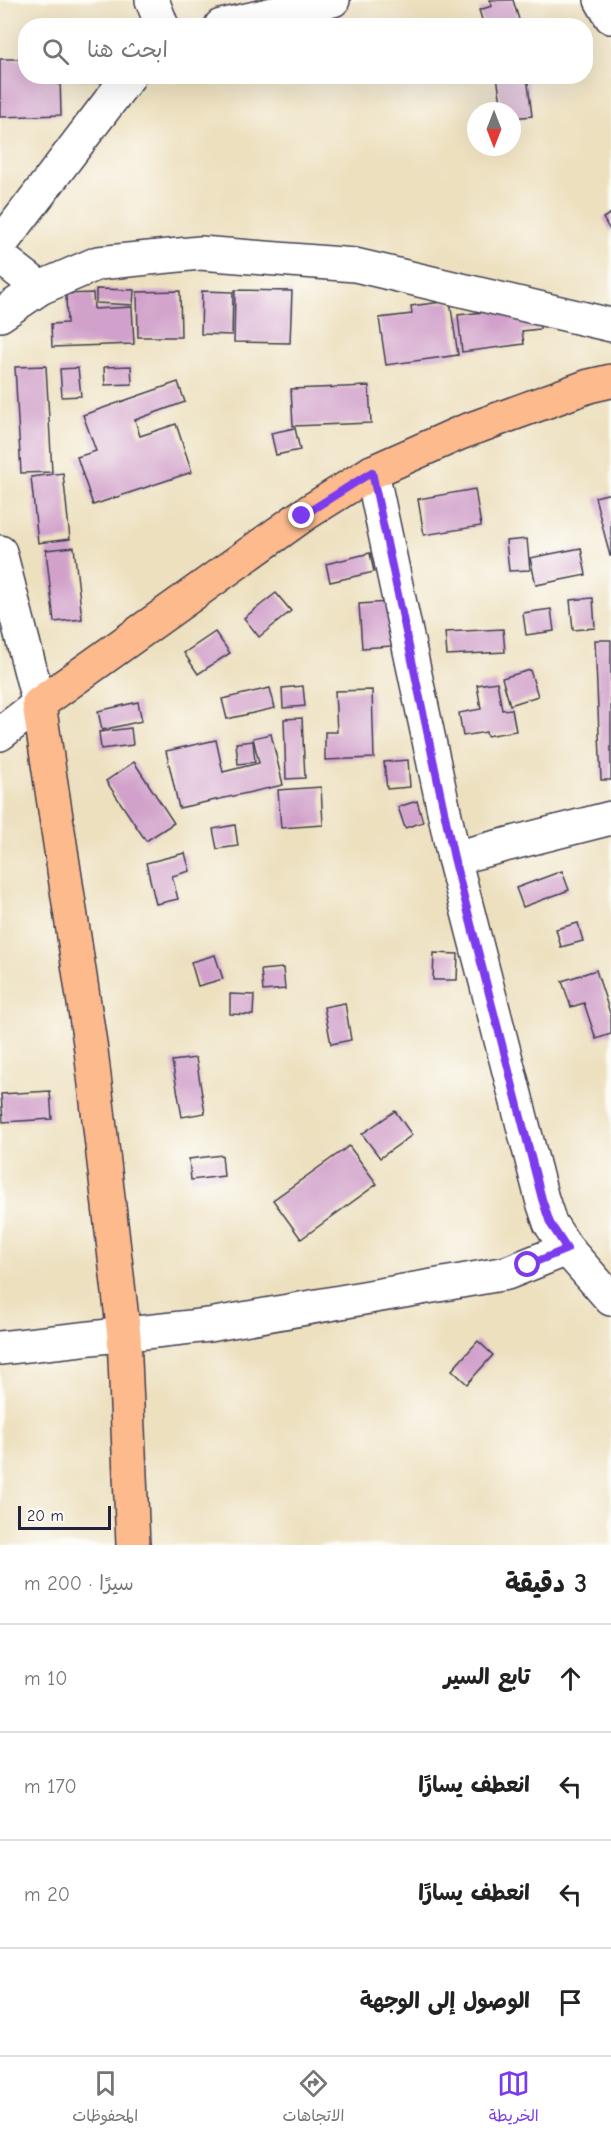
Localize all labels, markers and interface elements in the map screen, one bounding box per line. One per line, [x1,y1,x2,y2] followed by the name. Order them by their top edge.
[18,18,593,84] search box
[39,35,72,68] icon: search
[87,37,168,63] text: ابحث هنا
[467,102,521,156] north arrow
[288,502,314,528] route end
[514,1251,540,1277] route start
[18,1503,111,1530] scale bar
[27,1507,64,1525] text: 20 m
[505,1569,587,1599] text: 3 دقيقة
[24,1572,134,1595] text: سيرًا · 200 m
[554,1662,587,1695] icon: ahead
[444,1664,530,1690] text: تابع السير
[24,1667,67,1690] text: 10 m
[554,1770,587,1803] icon: left
[418,1772,530,1798] text: انعطف يسارًا
[24,1775,77,1798] text: 170 m
[554,1878,587,1911] icon: left
[418,1880,530,1906] text: انعطف يسارًا
[24,1883,70,1906] text: 20 m
[554,1986,587,2019] icon: arrive
[360,1988,530,2014] text: الوصول إلى الوجهة
[72,2067,138,2130] tab: المحفوظات
[283,2067,344,2130] tab: الاتجاهات
[489,2067,539,2130] tab: الخريطة

